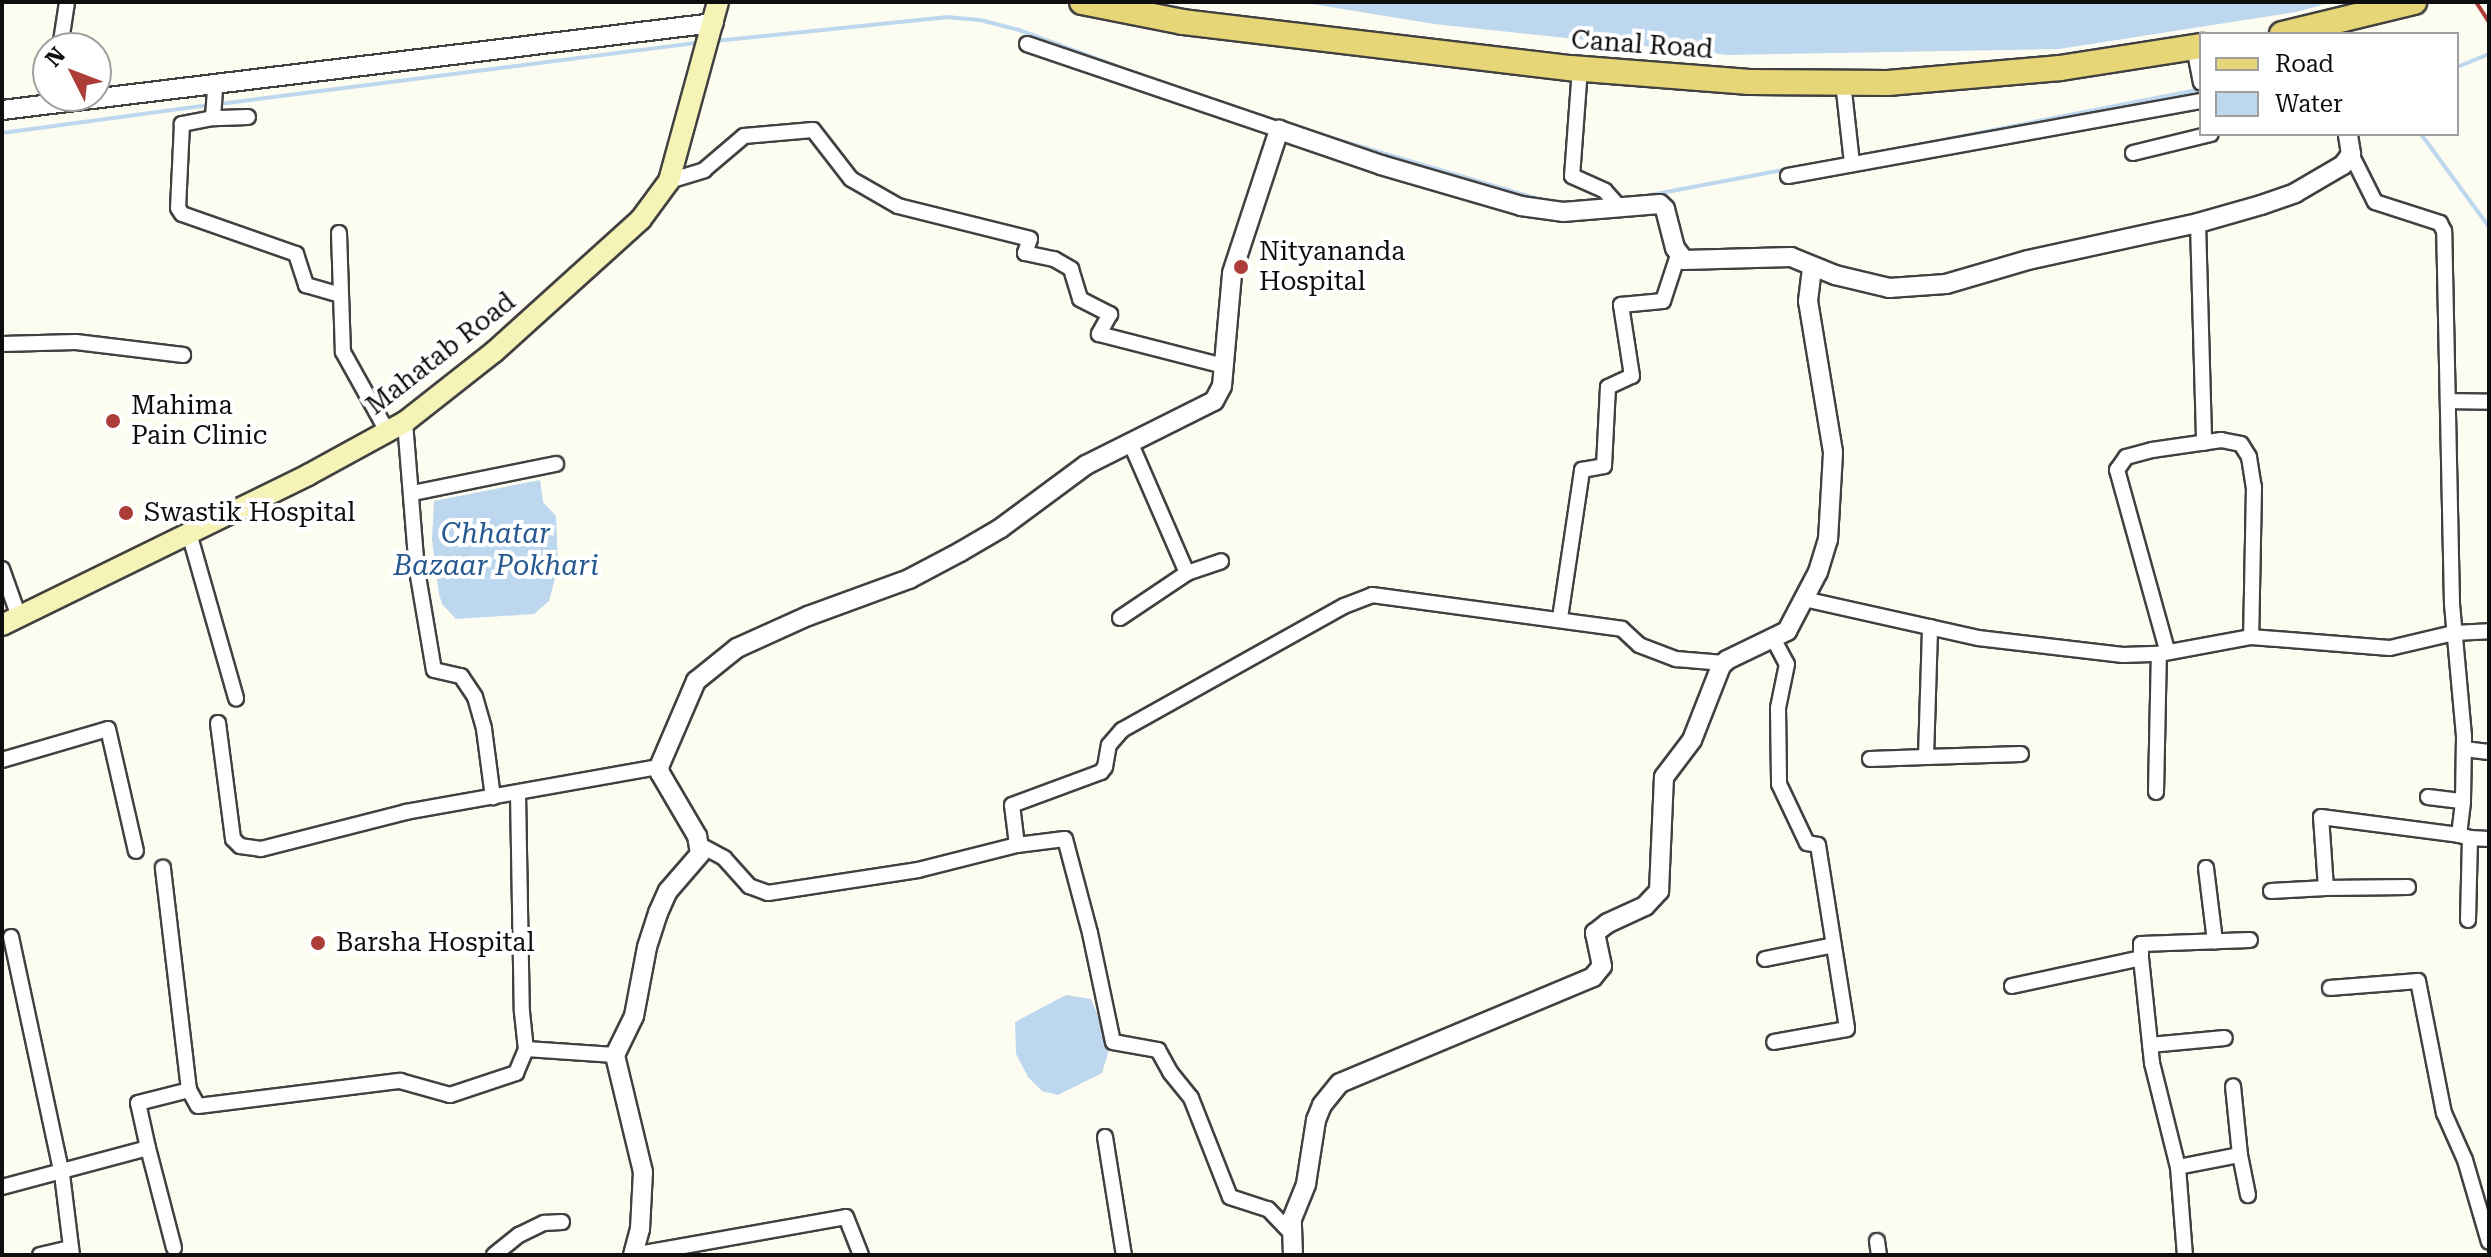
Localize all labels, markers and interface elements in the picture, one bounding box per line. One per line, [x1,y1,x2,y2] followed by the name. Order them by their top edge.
[1570,24,1714,66] street label: Canal Road
[32,32,112,112] north arrow
[2199,32,2459,136] legend
[40,42,70,72] text: N
[2275,50,2334,78] text: Road
[2275,90,2343,118] text: Water
[1259,236,1405,298] place label: Nityananda Hospital
[1230,256,1252,278] marker: Nityananda Hospital
[360,286,522,422] street label: Mahatab Road
[131,390,267,452] place label: Mahima Pain Clinic
[102,410,124,432] marker: Mahima Pain Clinic
[144,497,355,529] place label: Swastik Hospital
[115,502,137,524] marker: Swastik Hospital
[393,517,599,583] water label: Chhatar Bazaar Pokhari
[336,927,534,959] place label: Barsha Hospital
[307,932,329,954] marker: Barsha Hospital

